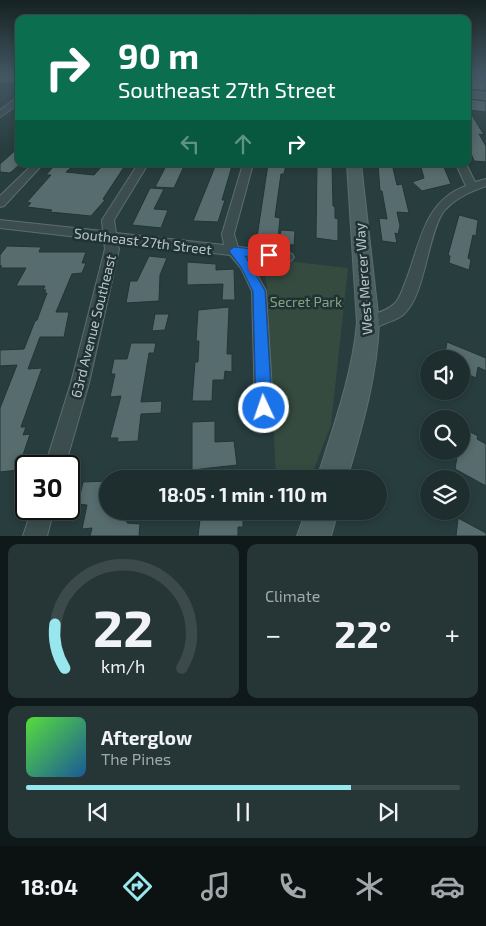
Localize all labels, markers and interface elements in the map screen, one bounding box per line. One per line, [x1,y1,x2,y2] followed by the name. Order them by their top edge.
[118,34,199,76] text: 90 m
[35,35,100,100] icon: right
[118,76,336,102] text: Southeast 27th Street
[176,130,204,158] icon: left
[229,130,257,158] icon: ahead
[282,130,310,158] icon: right
[351,222,375,335] street label: West Mercer Way
[73,224,213,258] street label: Southeast 27th Street
[248,234,290,276] pin
[255,241,283,269] icon: arrive
[67,253,119,399] street label: 63rd Avenue Southeast
[270,293,342,310] park label: Secret Park
[420,350,470,520] map controls
[420,350,470,400] button: sound
[237,381,289,433] position arrow
[420,410,470,460] button: search
[15,455,80,520] speed limit sign: 30
[420,470,470,520] button: layers
[159,483,327,506] text: 18:05 · 1 min · 110 m
[265,586,320,605] text: Climate
[93,595,154,657] text: 22
[334,610,392,656] text: 22°
[265,617,281,651] text: −
[445,617,460,651] text: +
[101,655,146,677] text: km/h
[101,726,192,749] text: Afterglow
[101,749,171,768] text: The Pines
[84,798,112,826] icon: previous
[229,798,257,826] icon: pause
[374,798,402,826] icon: next
[120,869,155,904] icon: directions
[198,869,233,904] icon: music
[275,869,310,904] icon: phone
[352,869,387,904] icon: climate
[430,869,465,904] icon: car
[21,873,78,899] text: 18:04

